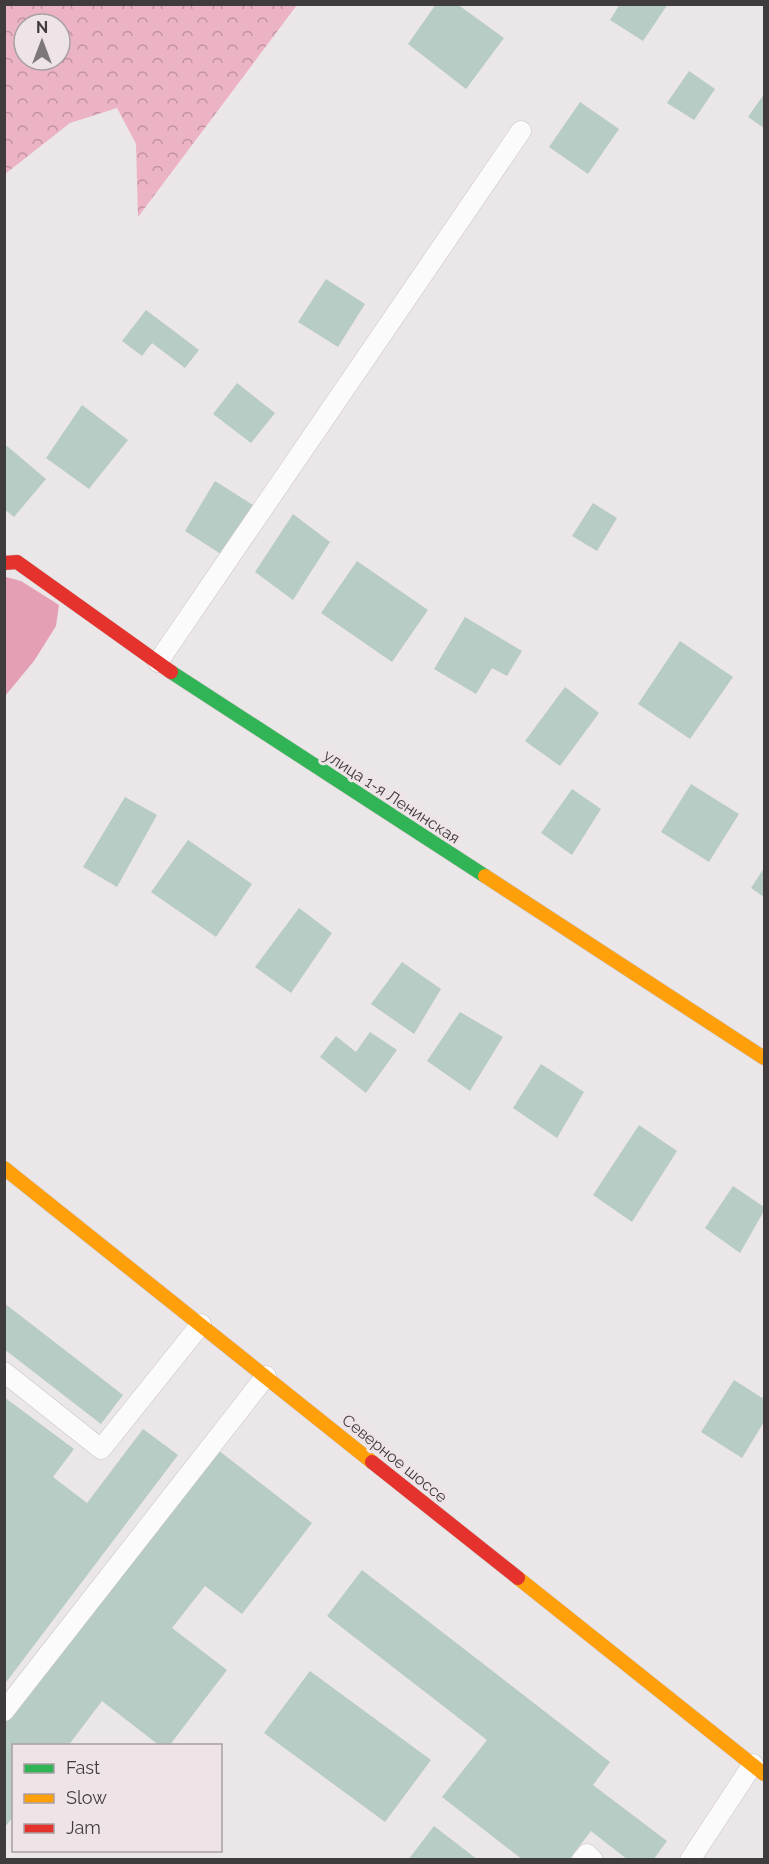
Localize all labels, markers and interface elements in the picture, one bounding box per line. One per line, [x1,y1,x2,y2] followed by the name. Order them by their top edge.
[12,12,72,72] north arrow
[36,18,48,37] text: N
[320,745,463,848] street label: улица 1-я Ленинская
[338,1410,451,1507] street label: Северное шоссе
[12,1744,222,1852] legend
[66,1757,100,1778] text: Fast
[66,1787,107,1808] text: Slow
[66,1817,101,1838] text: Jam

